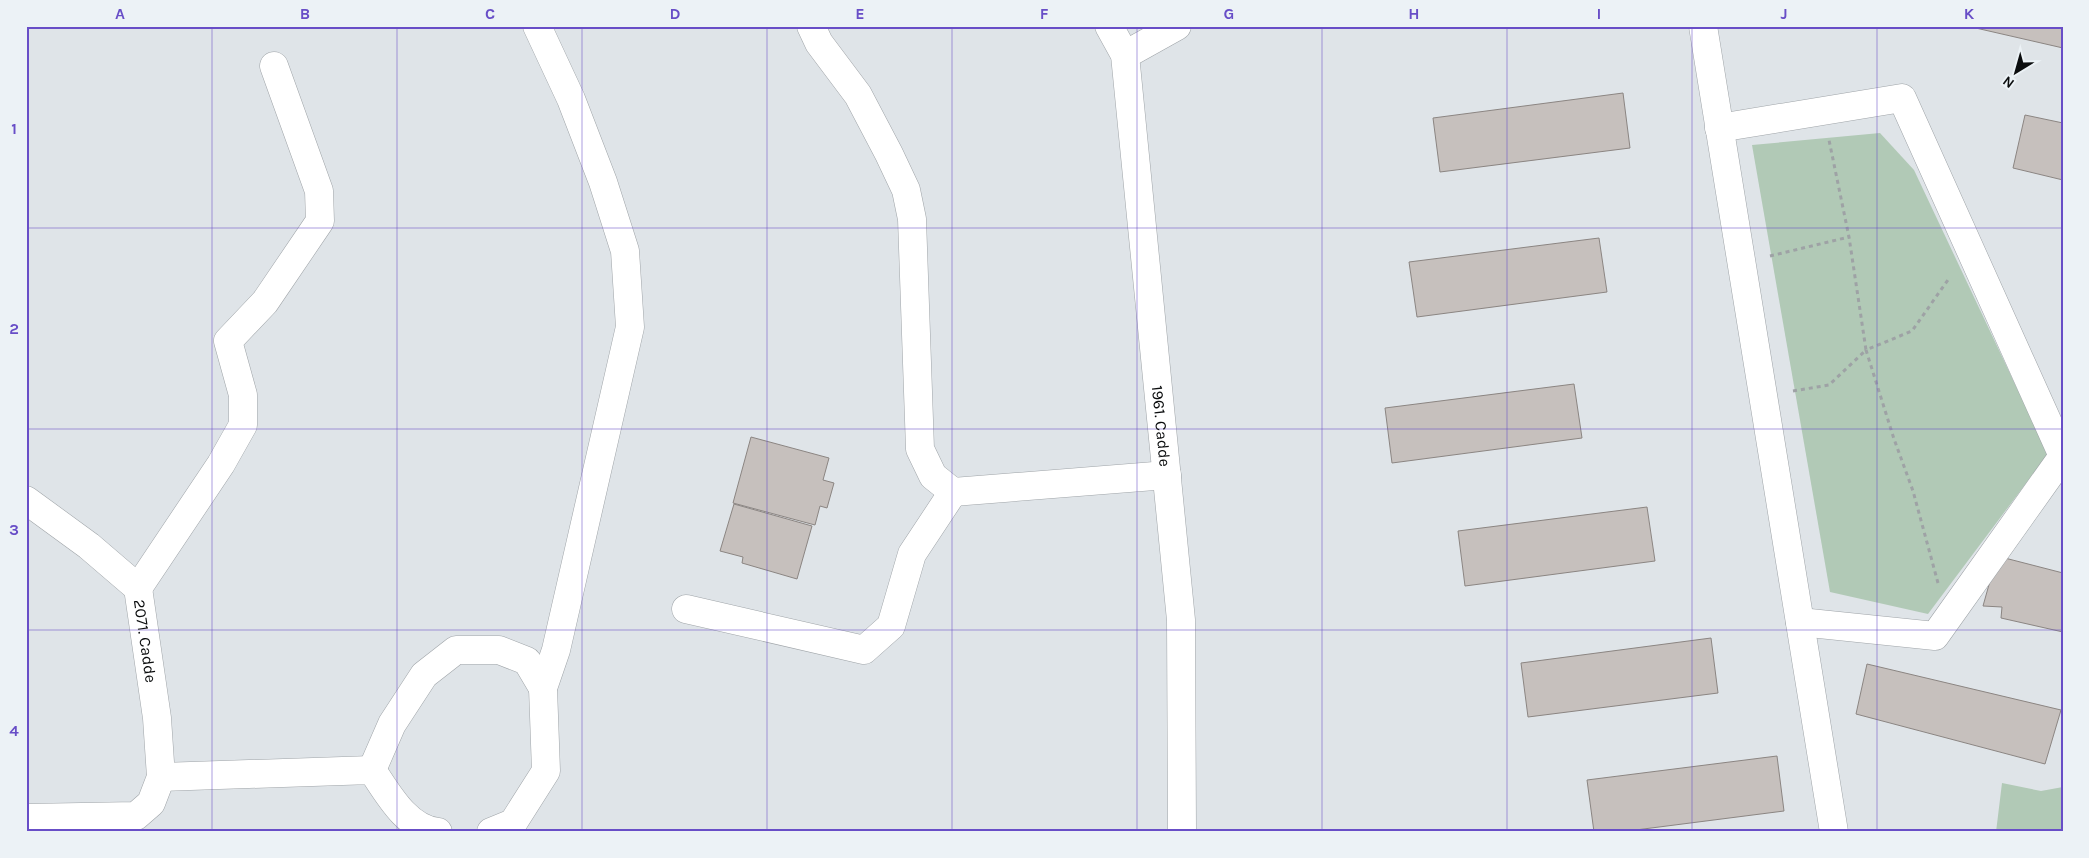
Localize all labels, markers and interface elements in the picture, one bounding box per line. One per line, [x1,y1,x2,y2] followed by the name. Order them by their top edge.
[115,4,125,23] text: A
[300,4,310,23] text: B
[485,4,495,23] text: C
[670,4,681,23] text: D
[855,4,865,23] text: E
[1040,4,1049,23] text: F
[1224,4,1234,23] text: G
[1408,4,1420,23] text: H
[1597,4,1601,23] text: I
[1780,4,1788,23] text: J
[1964,4,1975,23] text: K
[1992,48,2042,98] north arrow
[1999,72,2018,92] text: N
[11,119,17,138] text: 1
[9,319,19,338] text: 2
[1148,385,1175,468] street label: 1961. Cadde
[9,520,19,539] text: 3
[130,598,161,684] street label: 2071. Cadde
[9,721,19,740] text: 4

